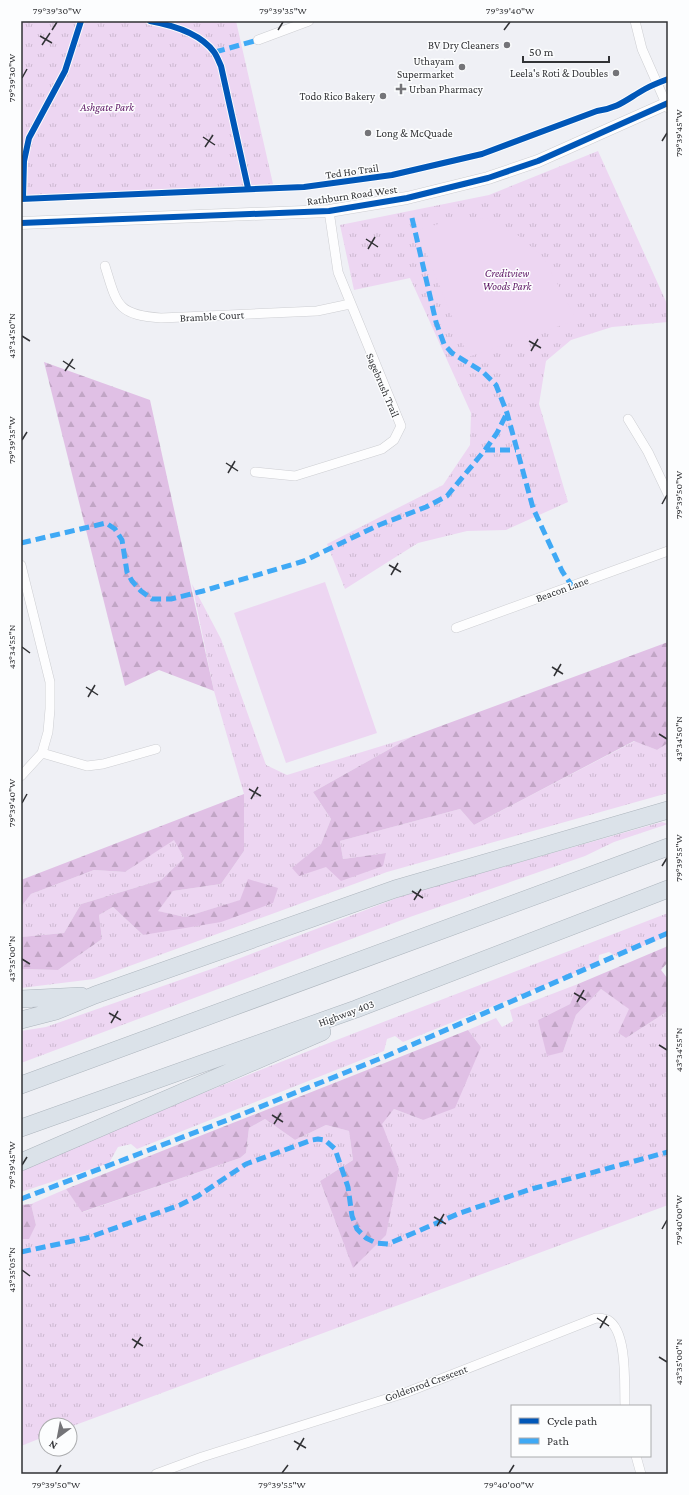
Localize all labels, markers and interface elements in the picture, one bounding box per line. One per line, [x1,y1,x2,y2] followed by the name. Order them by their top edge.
[33,5,82,16] text: 79°39'30"W
[259,5,308,16] text: 79°39'35"W
[486,5,535,16] text: 79°39'40"W
[523,38,609,64] scale bar
[428,39,499,52] place label: BV Dry Cleaners
[502,40,512,50] marker: BV Dry Cleaners
[529,45,554,59] text: 50 m
[6,53,17,102] text: 79°39'30"W
[397,55,454,81] place label: Uthayam Supermarket
[457,62,467,72] marker: Uthayam Supermarket
[510,67,608,79] place label: Leela's Roti & Doubles
[611,68,621,78] marker: Leela's Roti & Doubles
[409,83,484,96] place label: Urban Pharmacy
[396,84,406,94] marker: Urban Pharmacy
[300,90,376,103] place label: Todo Rico Bakery
[378,91,388,101] marker: Todo Rico Bakery
[79,101,135,114] park label: Ashgate Park
[673,108,684,157] text: 79°39'45"W
[376,127,453,140] place label: Long & McQuade
[363,128,373,138] marker: Long & McQuade
[325,161,379,181] street label: Ted Ho Trail
[306,183,398,207] street label: Rathburn Road West
[483,267,533,292] park label: Creditview Woods Park
[180,308,245,324] street label: Bramble Court
[6,313,17,359] text: 43°34'50"N
[363,351,402,419] street label: Sagebrush Trail
[6,415,17,464] text: 79°39'35"W
[673,470,684,519] text: 79°39'50"W
[534,574,590,604] street label: Beacon Lane
[6,624,17,669] text: 43°34'55"N
[673,716,684,762] text: 43°34'50"N
[6,778,17,827] text: 79°39'40"W
[673,834,684,882] text: 79°39'55"W
[6,935,17,982] text: 43°35'00"N
[316,997,376,1030] street label: Highway 403
[673,1027,684,1072] text: 43°34'55"N
[6,1140,17,1189] text: 79°39'45"W
[673,1194,684,1245] text: 79°40'00"W
[6,1247,17,1293] text: 43°35'05"N
[673,1338,684,1385] text: 43°35'00"N
[383,1362,469,1404] street label: Goldenrod Crescent
[511,1405,651,1457] legend
[547,1414,598,1428] text: Cycle path
[38,1417,78,1457] north arrow
[547,1434,569,1448] text: Path
[46,1438,59,1453] text: N
[32,1479,81,1490] text: 79°39'50"W
[258,1479,306,1490] text: 79°39'55"W
[484,1479,535,1490] text: 79°40'00"W

